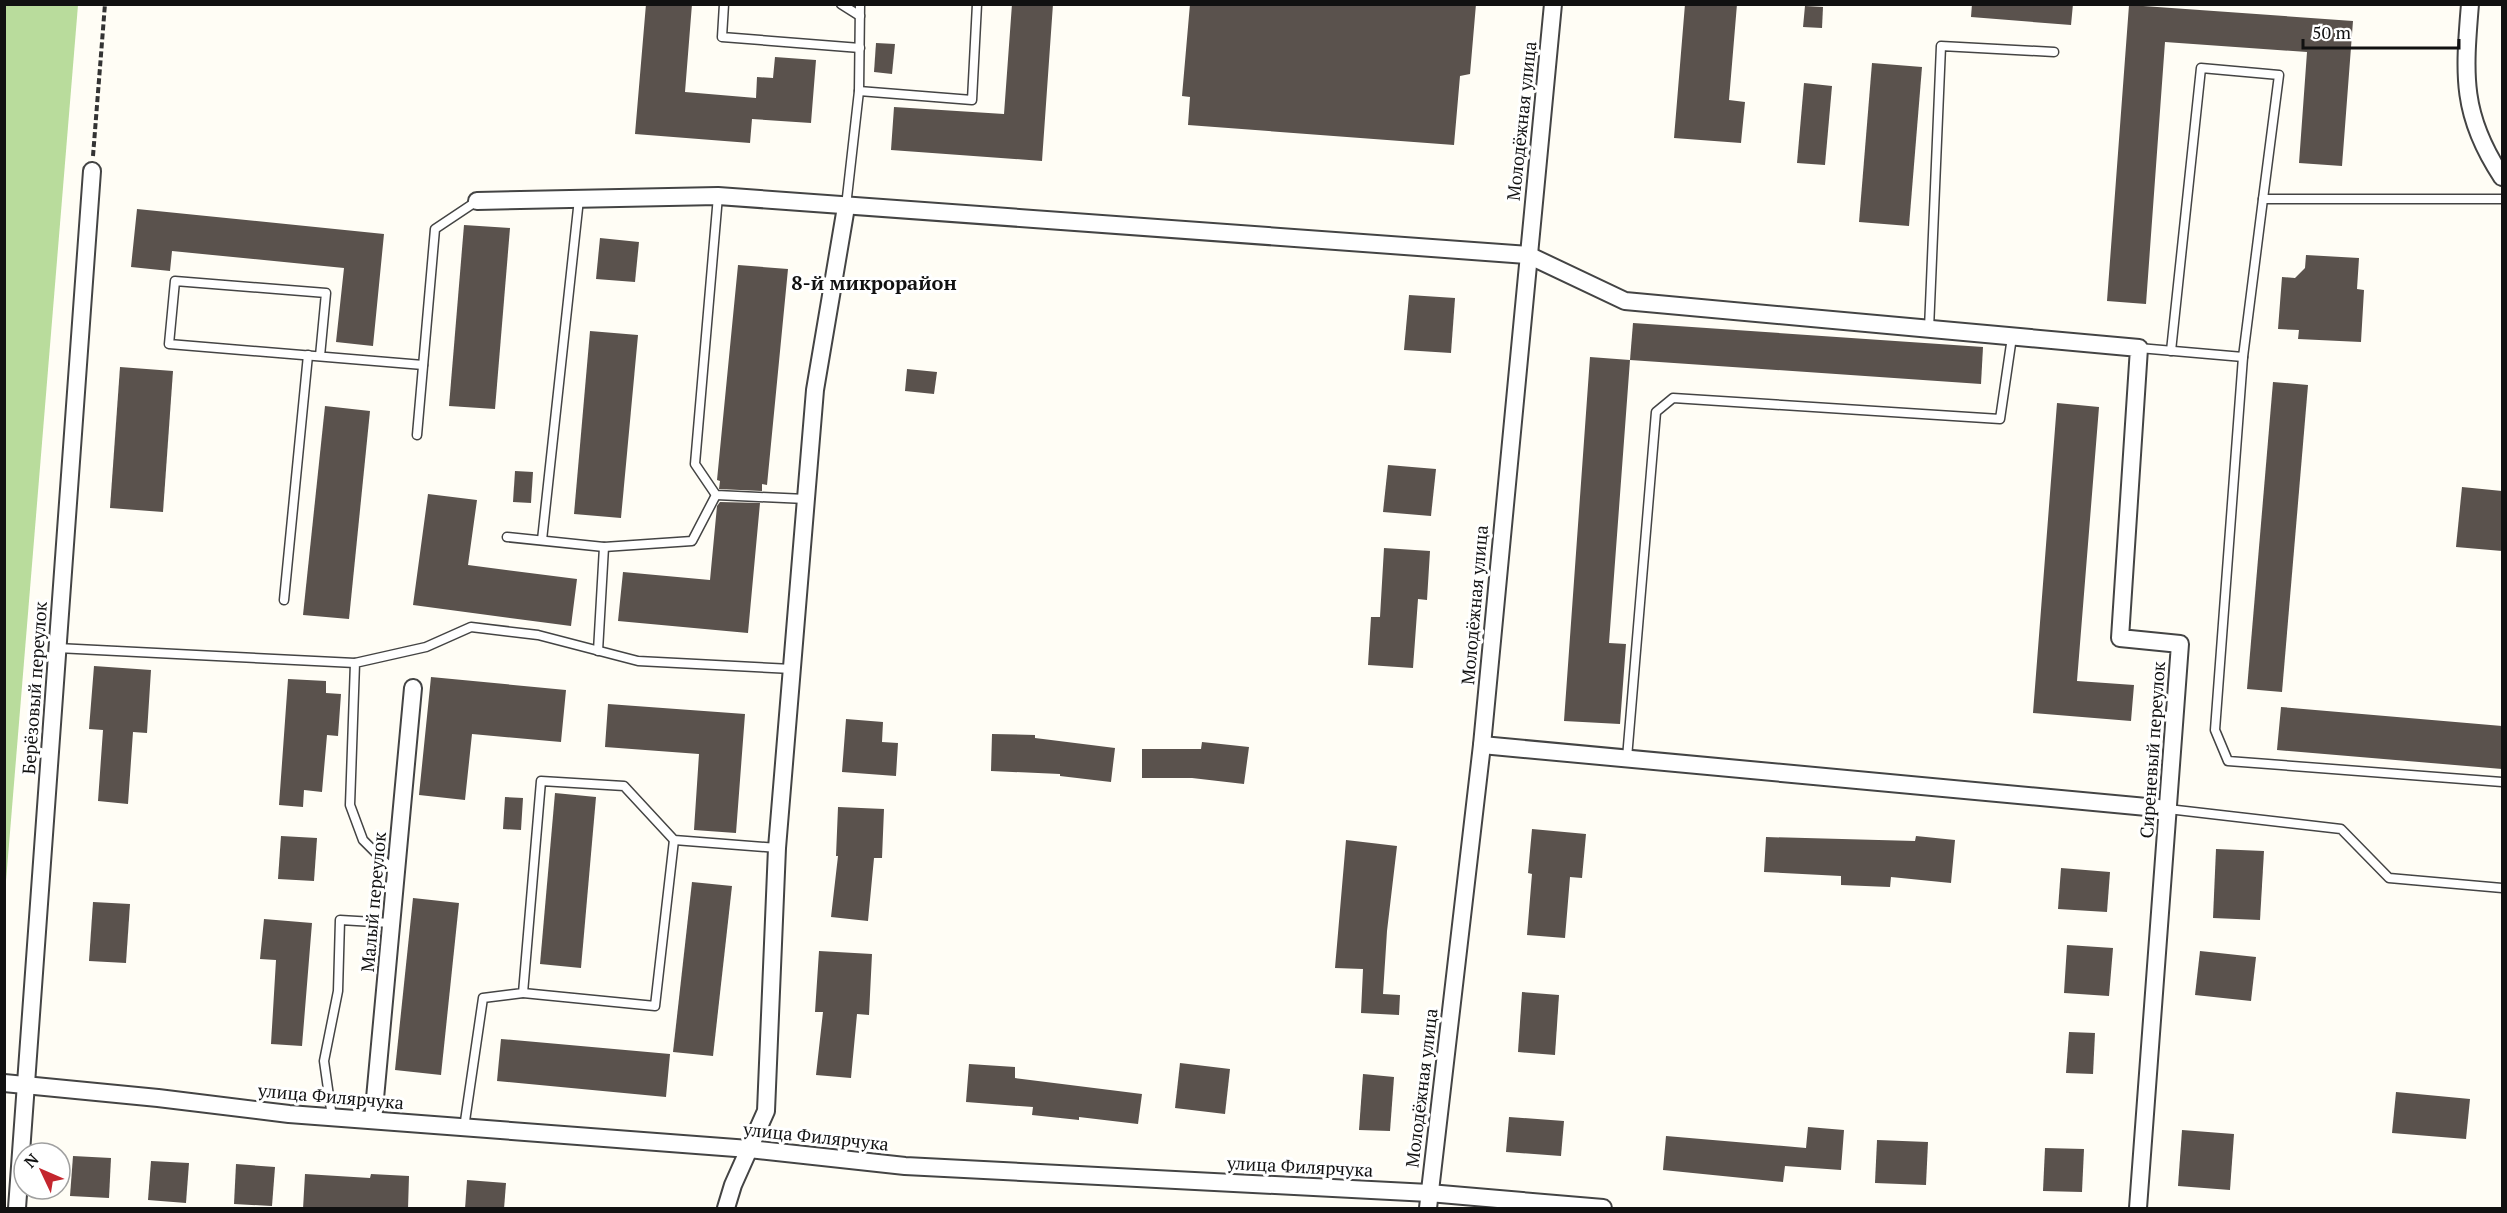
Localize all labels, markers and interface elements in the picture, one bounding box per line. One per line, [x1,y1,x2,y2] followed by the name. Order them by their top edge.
[2303,12,2459,50] scale bar
[2312,20,2352,44] text: 50 m
[1501,40,1541,202] street label: Молодёжная улица
[791,269,957,296] district label: 8-й микрорайон
[1455,524,1493,686] street label: Молодёжная улица
[16,601,52,775] street label: Берёзовый переулок
[2134,660,2170,839] street label: Сиреневый переулок
[355,831,391,973] street label: Малый переулок
[1399,1007,1443,1169] street label: Молодёжная улица
[256,1078,405,1114] street label: улица Филярчука
[741,1116,890,1156] street label: улица Филярчука
[12,1141,72,1201] north arrow
[19,1149,43,1173] text: N
[1225,1150,1374,1182] street label: улица Филярчука

